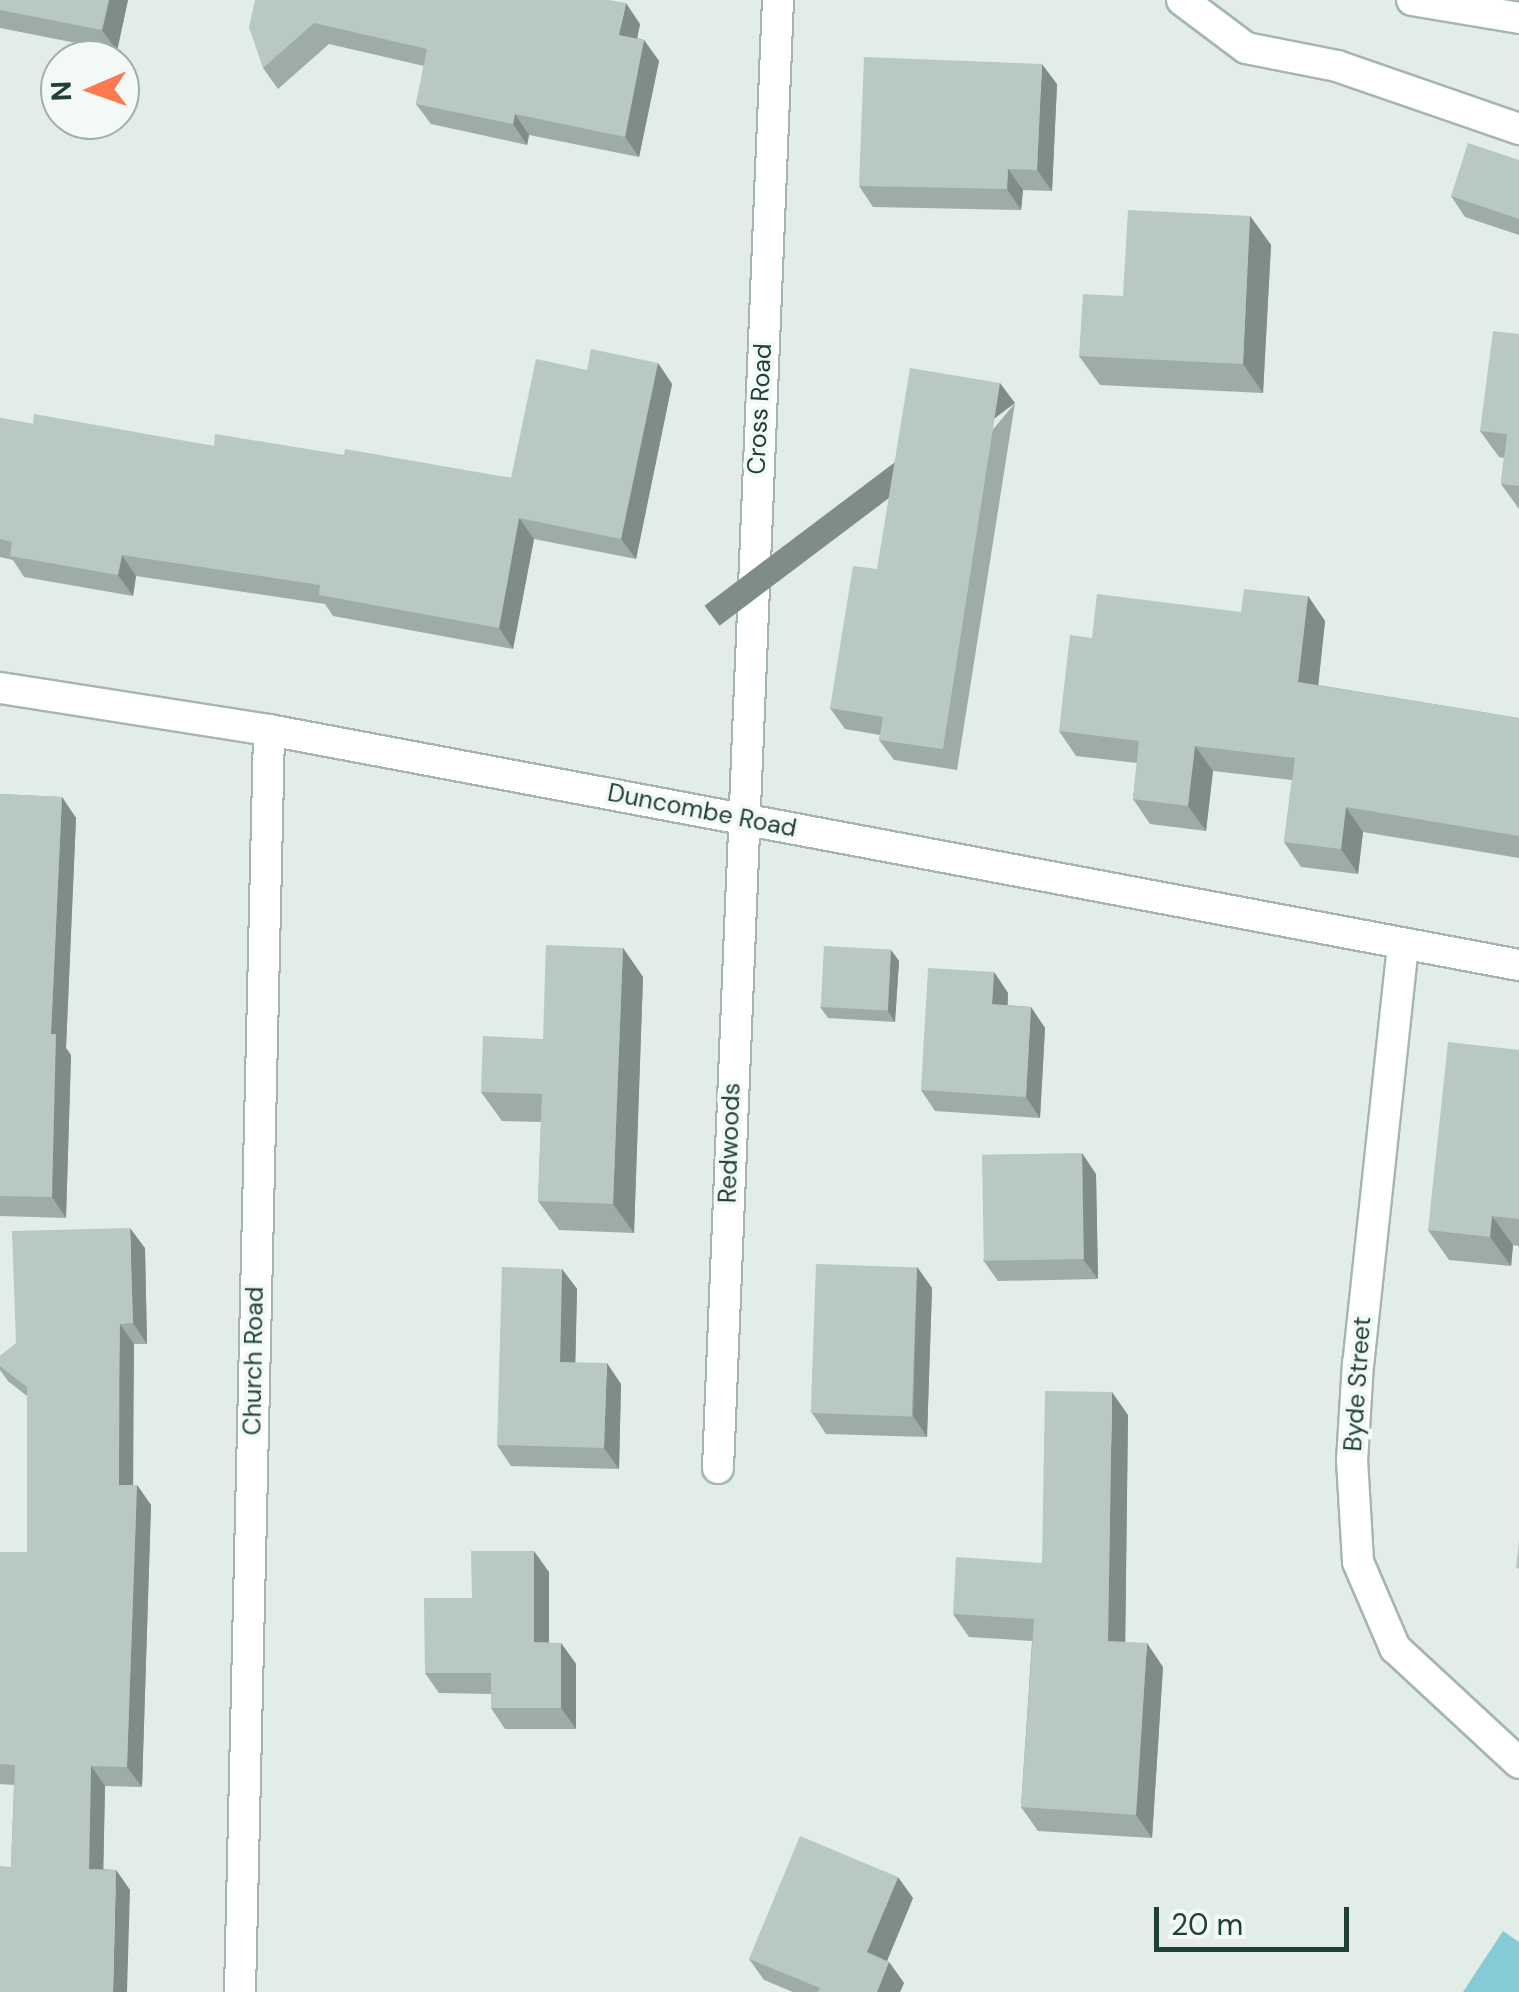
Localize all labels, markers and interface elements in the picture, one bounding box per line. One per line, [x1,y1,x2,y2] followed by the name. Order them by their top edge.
[40,40,140,140] north arrow
[43,80,80,102] text: N
[742,343,778,475] street label: Cross Road
[605,778,799,844] street label: Duncombe Road
[713,1082,747,1204] street label: Redwoods
[238,1286,270,1436] street label: Church Road
[1338,1316,1378,1452] street label: Byde Street
[1159,1887,1354,1949] scale bar
[1171,1905,1243,1944] text: 20 m

